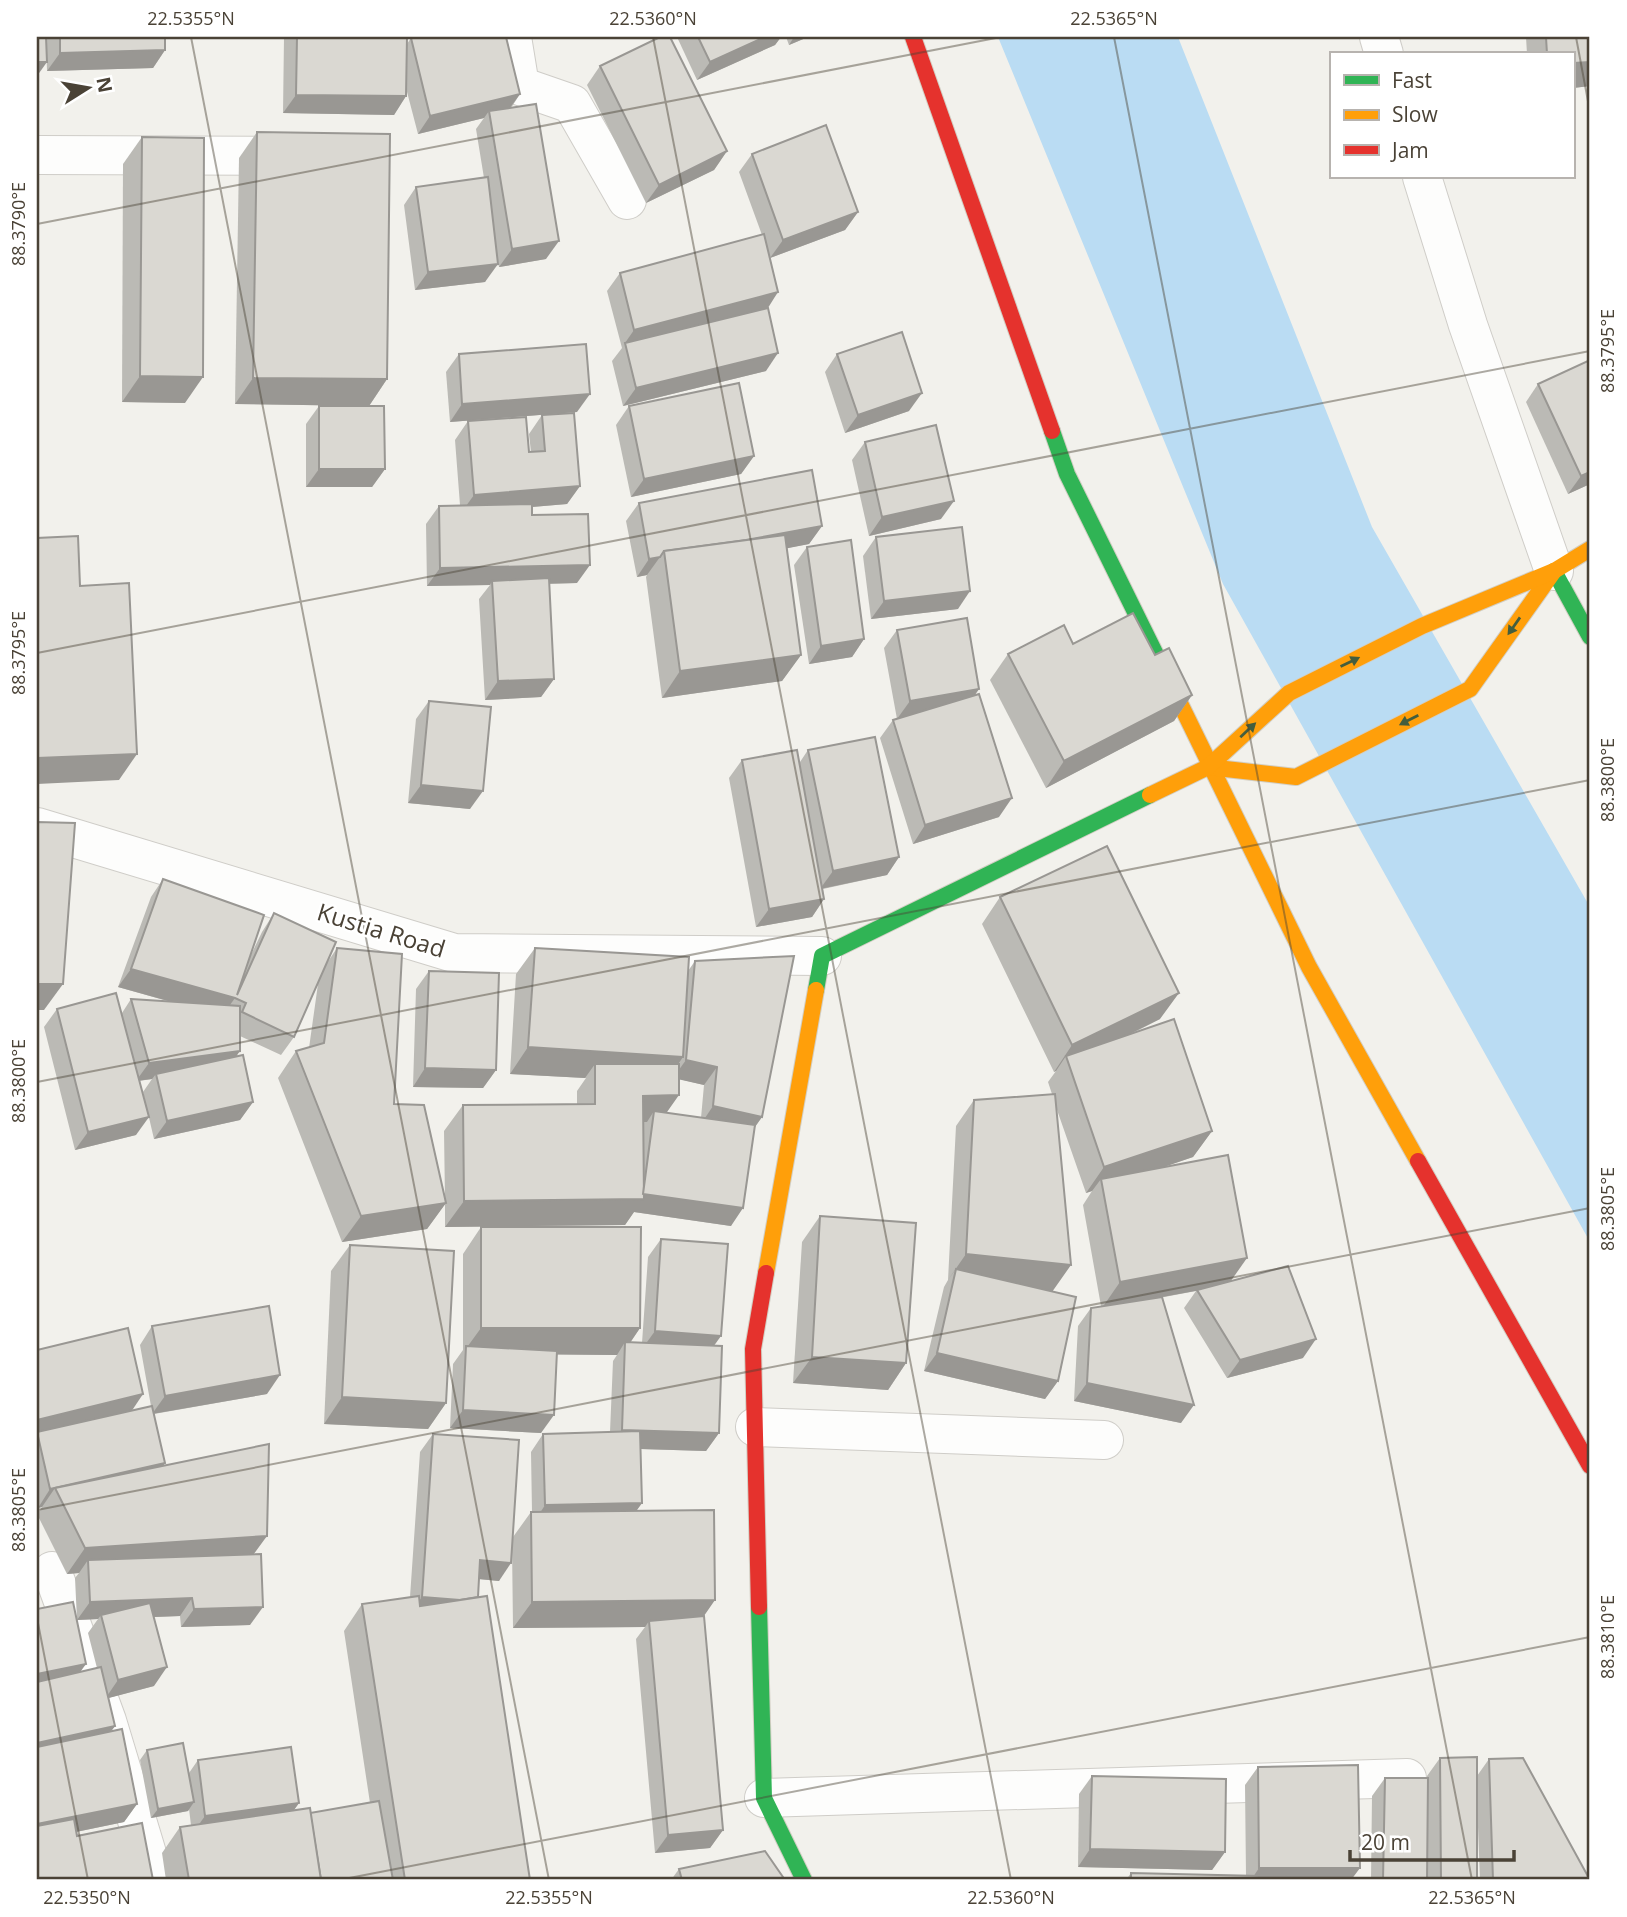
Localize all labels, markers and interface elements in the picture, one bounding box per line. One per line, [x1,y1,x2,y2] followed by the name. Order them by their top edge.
[147,6,235,30] text: 22.5355°N
[609,6,697,30] text: 22.5360°N
[1070,6,1158,30] text: 22.5365°N
[52,52,122,122] north arrow
[1330,52,1574,178] legend
[1392,66,1432,94] text: Fast
[90,75,119,95] text: N
[1392,100,1438,128] text: Slow
[1390,136,1429,164] text: Jam
[6,182,30,266] text: 88.3790°E
[1595,309,1619,393] text: 88.3795°E
[6,611,30,695] text: 88.3795°E
[1507,617,1521,635] one-way arrow
[1340,657,1360,668] one-way arrow
[1399,714,1419,725] one-way arrow
[1239,722,1256,738] one-way arrow
[1595,738,1619,822] text: 88.3800°E
[313,894,450,965] street label: Kustia Road
[6,1039,30,1123] text: 88.3800°E
[1595,1167,1619,1251] text: 88.3805°E
[6,1468,30,1552] text: 88.3805°E
[1595,1595,1619,1679] text: 88.3810°E
[1350,1819,1515,1863] scale bar
[1361,1828,1410,1856] text: 20 m
[43,1885,131,1909] text: 22.5350°N
[505,1885,593,1909] text: 22.5355°N
[967,1885,1055,1909] text: 22.5360°N
[1428,1885,1516,1909] text: 22.5365°N

